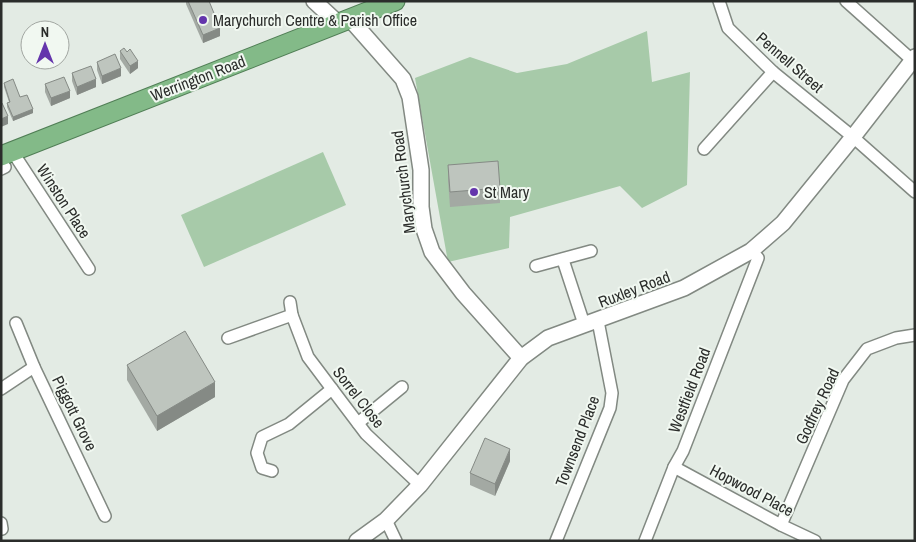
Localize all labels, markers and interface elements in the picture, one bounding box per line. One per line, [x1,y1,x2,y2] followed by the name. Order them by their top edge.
[213,9,417,31] place label: Marychurch Centre & Parish Office
[197,14,209,26] marker: Marychurch Centre & Parish Office
[20,20,70,70] north arrow
[41,23,49,41] text: N
[752,27,829,98] street label: Pennell Street
[148,50,248,106] street label: Werrington Road
[386,129,420,235] street label: Marychurch Road
[32,160,96,242] street label: Winston Place
[484,181,530,203] place label: St Mary
[468,186,480,198] marker: St Mary
[595,265,673,313] street label: Ruxley Road
[663,344,715,436] street label: Westfield Road
[328,362,390,432] street label: Sorrel Close
[790,364,844,448] street label: Godfrey Road
[47,372,103,454] street label: Piggott Grove
[550,392,604,490] street label: Townsend Place
[706,459,798,521] street label: Hopwood Place

